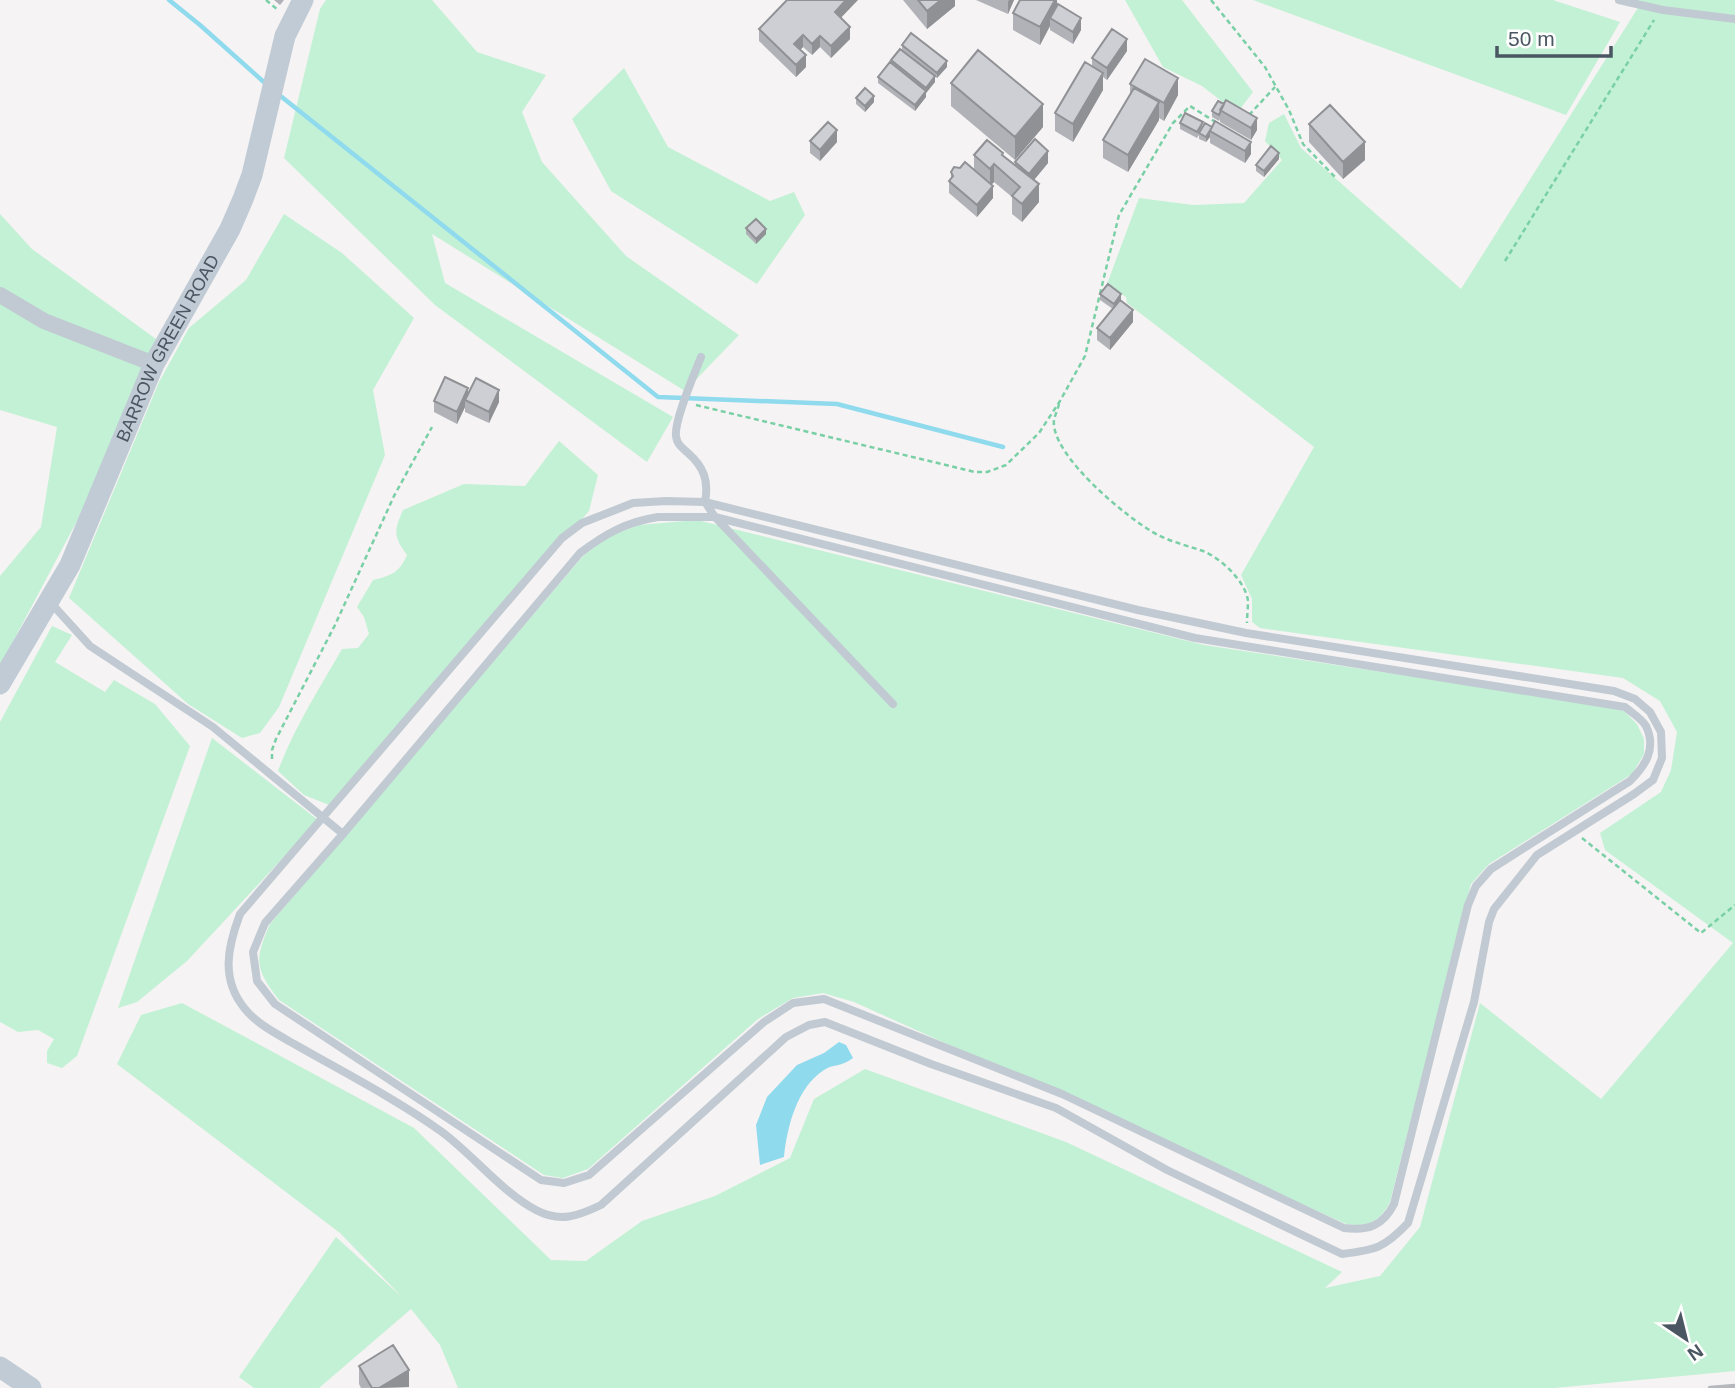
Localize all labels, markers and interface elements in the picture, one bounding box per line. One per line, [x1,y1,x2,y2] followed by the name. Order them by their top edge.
[1497,14,1611,58] scale bar
[1508,27,1555,50] text: 50 m
[113,251,223,445] street label: BARROW GREEN ROAD
[1651,1304,1721,1374] north arrow
[1684,1340,1707,1365] text: N

